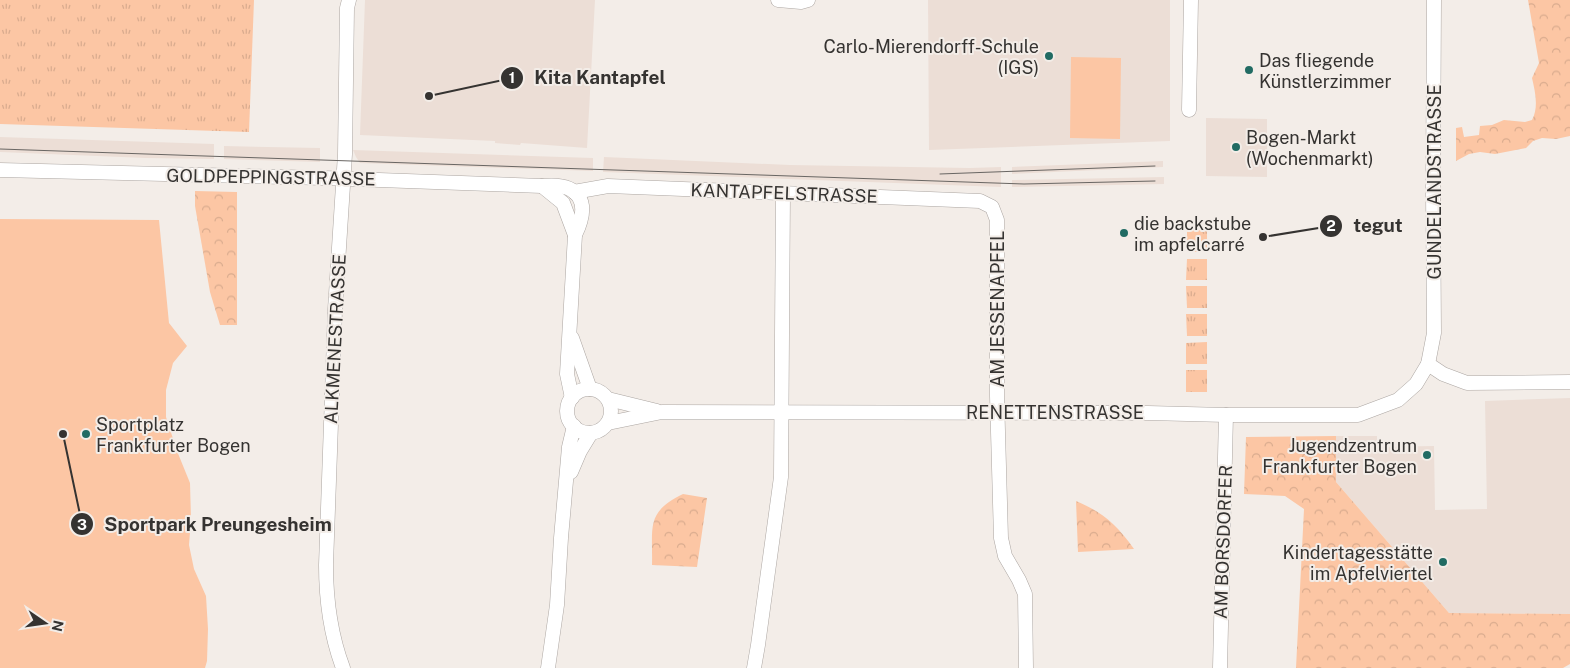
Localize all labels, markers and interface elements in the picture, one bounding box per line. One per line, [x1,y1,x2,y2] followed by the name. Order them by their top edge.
[823,36,1039,78] place label: Carlo-Mierendorff-Schule (IGS)
[1043,50,1055,62] marker: Carlo-Mierendorff-Schule (IGS)
[1259,50,1391,92] place label: Das fliegende Künstlerzimmer
[500,61,676,95] callout: Kita Kantapfel
[1243,64,1255,76] marker: Das fliegende Künstlerzimmer
[534,66,666,88] text: Kita Kantapfel
[509,69,515,86] text: 1
[1424,84,1445,280] street label: GUNDELANDSTRASSE
[1246,127,1374,169] place label: Bogen-Markt (Wochenmarkt)
[1230,141,1242,153] marker: Bogen-Markt (Wochenmarkt)
[166,165,376,189] street label: GOLDPEPPINGSTRASSE
[690,179,878,207] street label: KANTAPFELSTRASSE
[1319,209,1413,243] callout: tegut
[1134,213,1251,255] place label: die backstube im apfelcarré
[1353,214,1403,236] text: tegut
[1326,217,1336,234] text: 2
[1118,227,1130,239] marker: die backstube im apfelcarré
[987,231,1008,387] street label: AM JESSENAPFEL
[320,254,350,424] street label: ALKMENESTRASSE
[966,402,1144,423] street label: RENETTENSTRASSE
[96,414,251,456] place label: Sportplatz Frankfurter Bogen
[80,428,92,440] marker: Sportplatz Frankfurter Bogen
[1262,435,1417,477] place label: Jugendzentrum Frankfurter Bogen
[1421,449,1433,461] marker: Jugendzentrum Frankfurter Bogen
[1210,465,1236,619] street label: AM BORSDORFER
[69,507,341,541] callout: Sportpark Preungesheim
[104,513,332,535] text: Sportpark Preungesheim
[77,516,87,533] text: 3
[1283,542,1433,584] place label: Kindertagesstätte im Apfelviertel
[1437,556,1449,568] marker: Kindertagesstätte im Apfelviertel
[20,598,70,648] north arrow
[49,619,67,633] text: N

